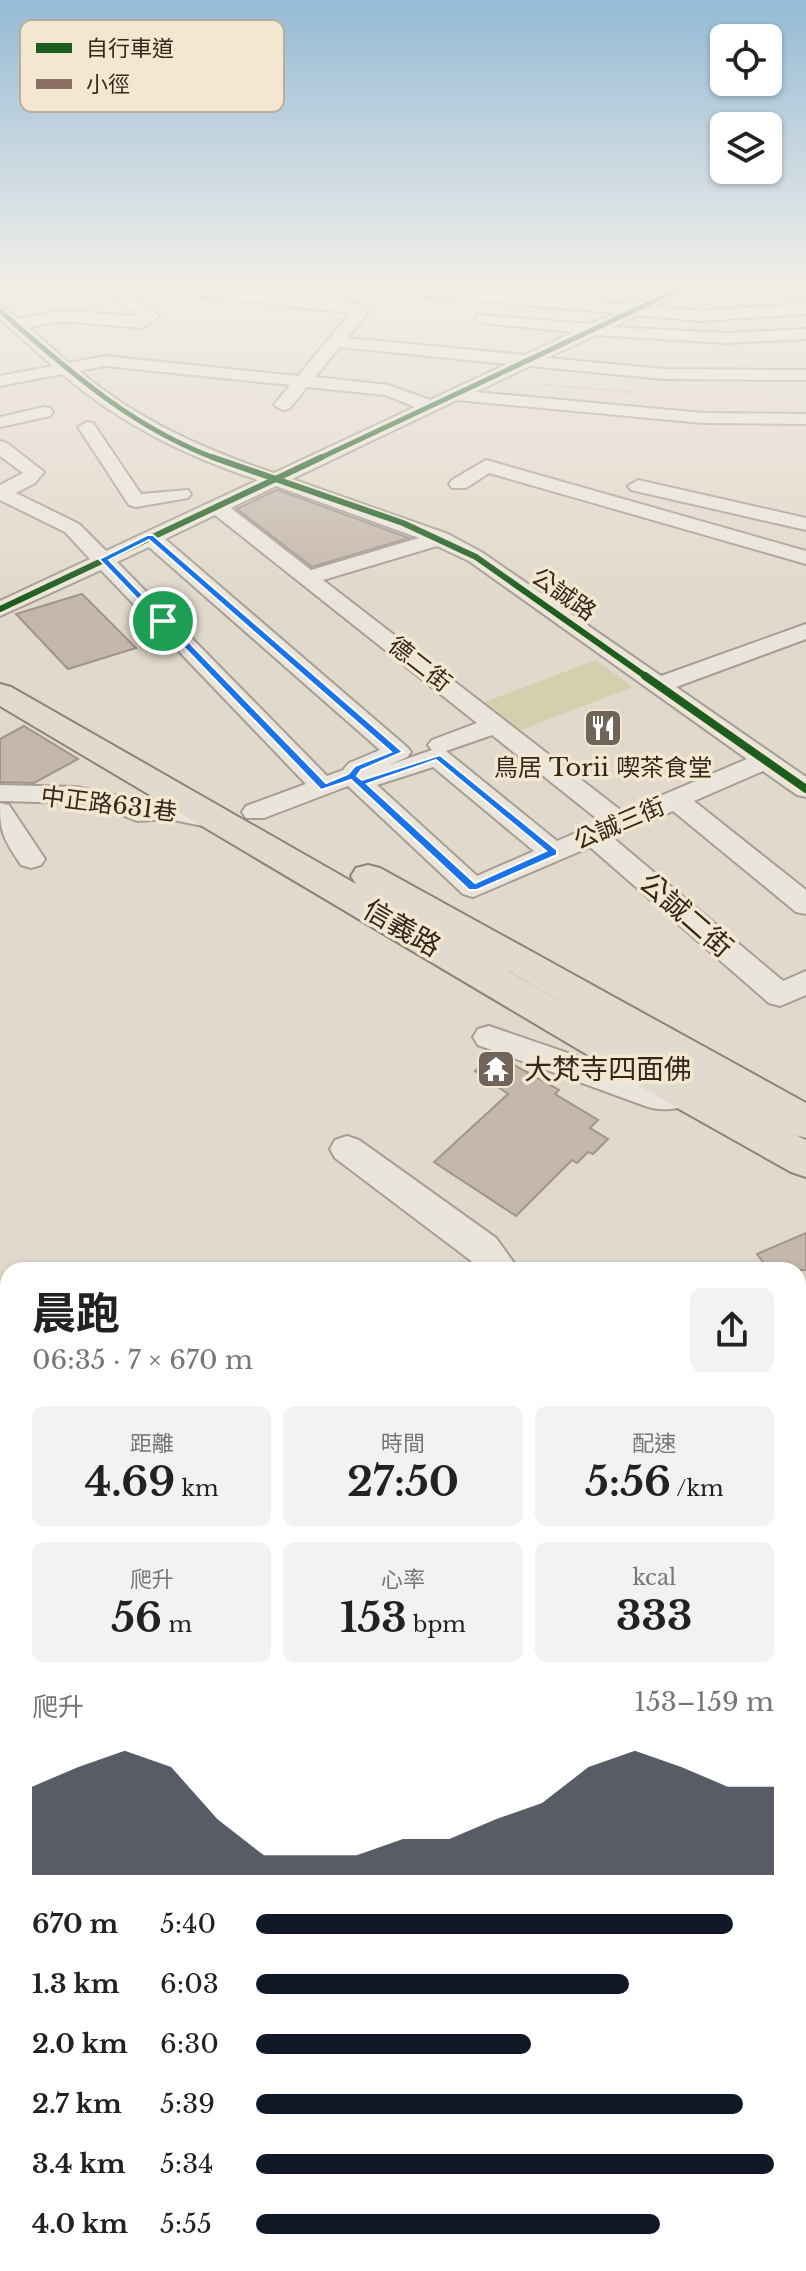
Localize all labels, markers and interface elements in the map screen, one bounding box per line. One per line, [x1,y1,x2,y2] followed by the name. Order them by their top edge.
[20,20,284,112] legend
[710,24,782,184] map controls
[710,24,782,96] button: locate
[86,35,174,62] text: 自行車道
[86,71,130,98] text: 小徑
[710,112,782,184] button: layers
[526,561,602,627] street label: 公誠路
[129,587,197,655] pin
[141,599,185,643] icon: arrive
[383,630,457,698] street label: 德二街
[582,707,624,749] restaurant icon: 鳥居 Torii 喫茶食堂
[494,753,712,782] place label: 鳥居 Torii 喫茶食堂
[39,781,179,827] street label: 中正路631巷
[569,791,669,855] street label: 公誠三街
[632,865,740,965] street label: 公誠二街
[357,892,447,964] street label: 信義路
[475,1048,517,1090] temple icon: 大梵寺四面佛
[524,1052,692,1087] place label: 大梵寺四面佛
[32,1286,120,1341] text: 晨跑
[690,1288,774,1372] button: share
[32,1344,253,1376] text: 06:35 · 7 × 670 m
[130,1430,174,1457] text: 距離
[381,1430,425,1457] text: 時間
[632,1430,676,1457] text: 配速
[85,1457,175,1507] text: 4.69
[347,1457,459,1507] text: 27:50
[585,1457,671,1507] text: 5:56
[175,1475,219,1502] text: km
[671,1475,724,1502] text: /km
[632,1564,676,1591] text: kcal
[130,1566,174,1593] text: 爬升
[381,1566,425,1593] text: 心率
[616,1591,693,1641] text: 333
[111,1593,162,1643] text: 56
[340,1593,407,1643] text: 153
[162,1611,192,1638] text: m
[407,1611,466,1638] text: bpm
[634,1686,774,1718] text: 153–159 m
[32,1691,84,1723] text: 爬升
[32,1908,118,1940] text: 670 m
[160,1908,216,1940] text: 5:40
[32,1968,120,2000] text: 1.3 km
[160,1968,219,2000] text: 6:03
[32,2028,128,2060] text: 2.0 km
[160,2028,219,2060] text: 6:30
[32,2088,122,2120] text: 2.7 km
[160,2088,215,2120] text: 5:39
[32,2148,126,2180] text: 3.4 km
[160,2148,213,2180] text: 5:34
[32,2208,128,2240] text: 4.0 km
[160,2208,212,2240] text: 5:55

